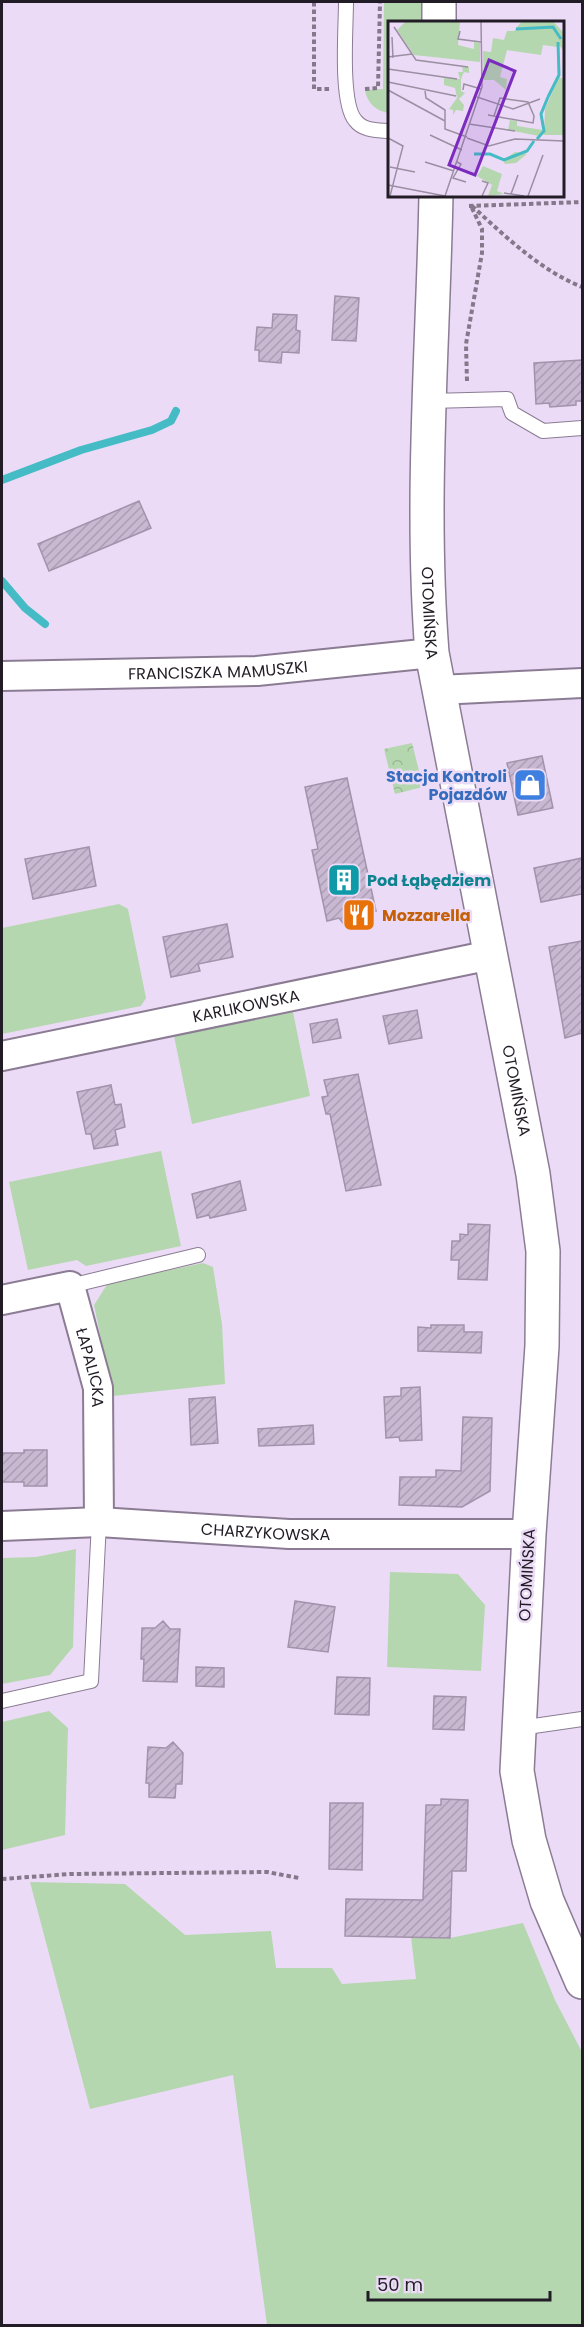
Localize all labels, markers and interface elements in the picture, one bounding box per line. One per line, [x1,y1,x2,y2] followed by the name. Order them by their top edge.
[388,21,563,196] inset map
[416,566,444,661] street label: OTOMIŃSKA
[128,654,309,685] street label: FRANCISZKA MAMUSZKI
[386,765,507,806] place label: Stacja Kontroli Pojazdów
[512,767,548,803] shop icon: Stacja Kontroli Pojazdów
[326,862,362,898] building icon: Pod Łąbędziem
[367,869,491,892] place label: Pod Łąbędziem
[341,897,377,933] restaurant icon: Mozzarella
[382,904,471,927] place label: Mozzarella
[190,983,302,1028] street label: KARLIKOWSKA
[497,1043,537,1138] street label: OTOMIŃSKA
[71,1325,110,1408] street label: ŁAPALICKA
[200,1517,331,1546] street label: CHARZYKOWSKA
[513,1528,541,1622] street label: OTOMIŃSKA
[368,2264,550,2302] scale bar
[377,2272,423,2297] text: 50 m

